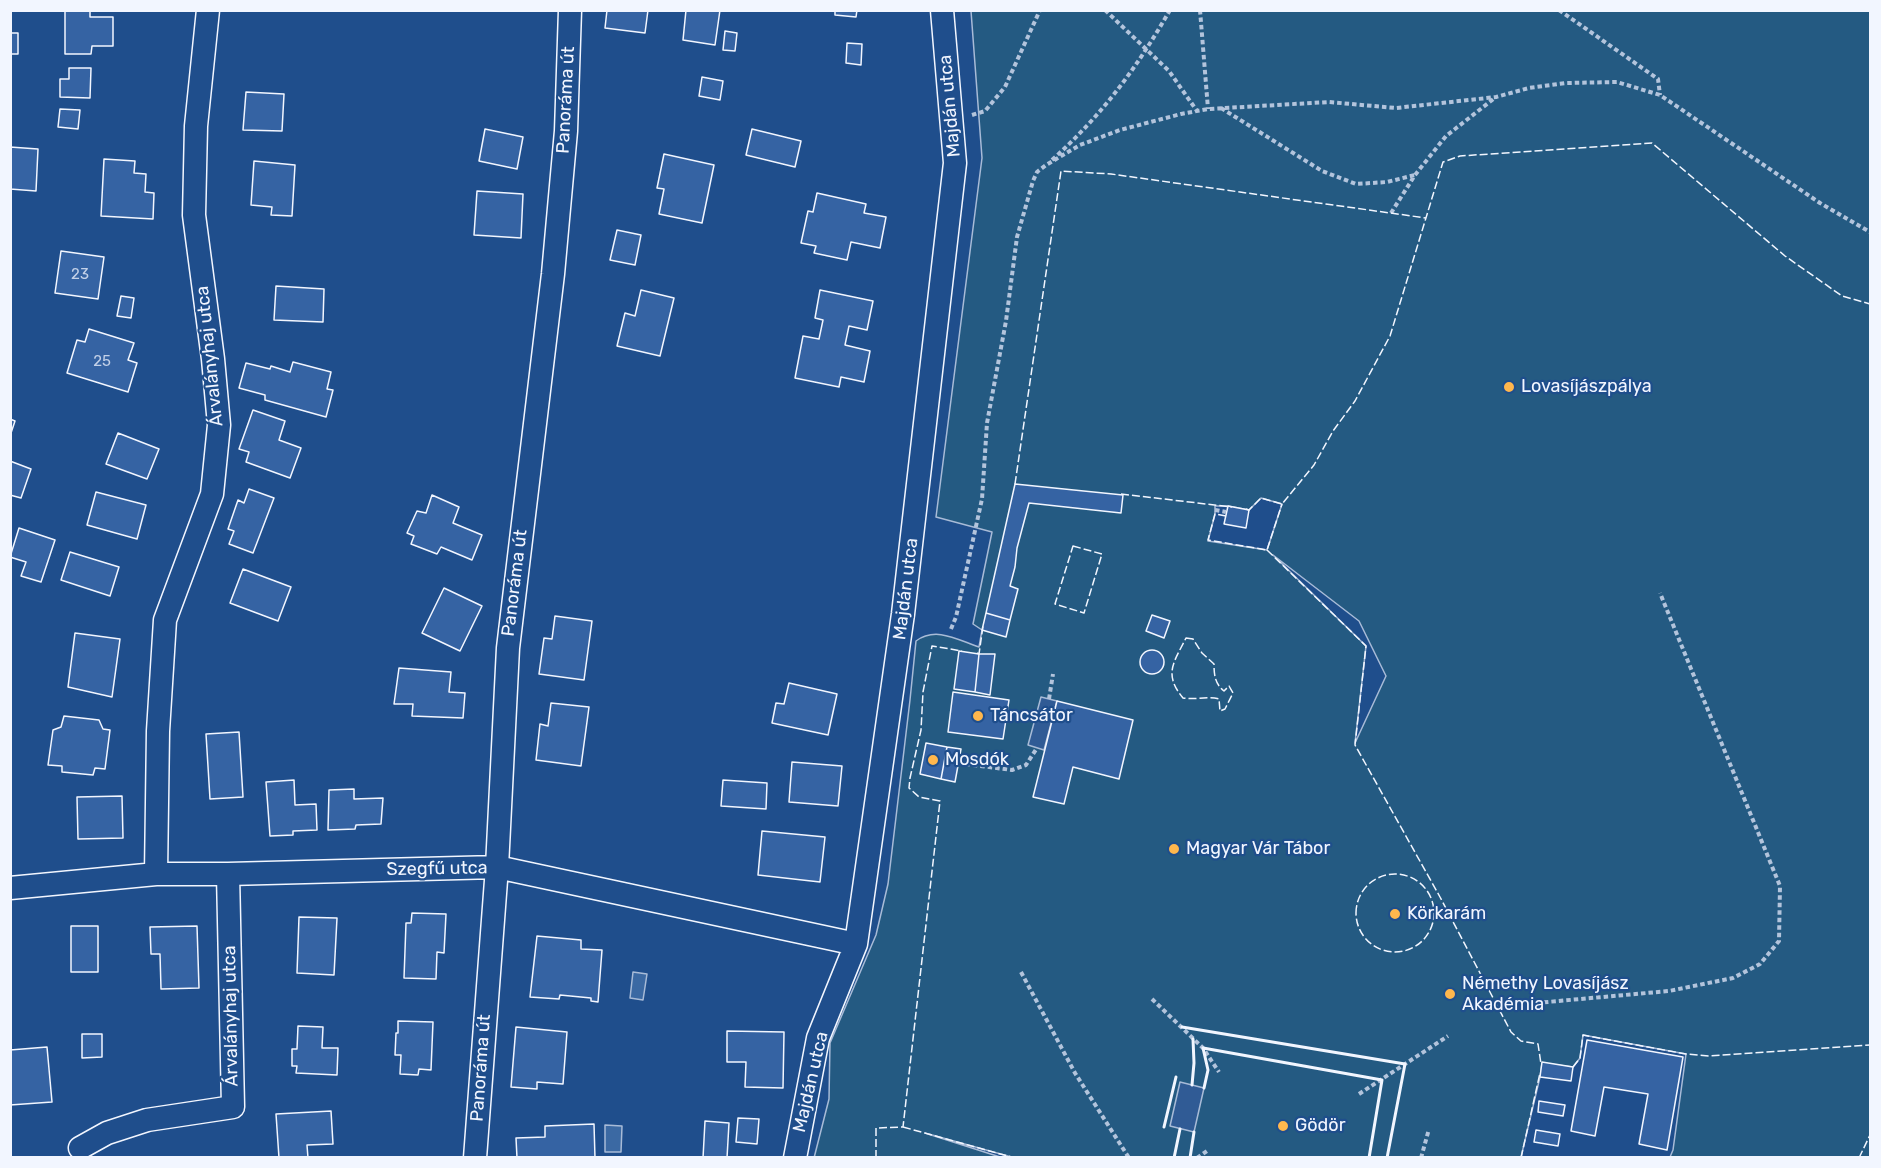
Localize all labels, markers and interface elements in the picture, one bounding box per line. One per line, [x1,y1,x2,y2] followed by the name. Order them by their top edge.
[552,46,580,154] street label: Panoráma út
[935,54,965,158] street label: Majdán utca
[71,266,89,284] house number: 23
[192,285,228,427] street label: Árvalányhaj utca
[93,353,111,371] house number: 25
[1521,376,1652,398] place label: Lovasíjászpálya
[1502,380,1516,394] marker: Lovasíjászpálya
[498,528,532,638] street label: Panoráma út
[889,537,923,641] street label: Majdán utca
[990,705,1073,727] place label: Táncsátor
[971,709,985,723] marker: Táncsátor
[945,749,1009,771] place label: Mosdók
[926,753,940,767] marker: Mosdók
[1186,838,1330,860] place label: Magyar Vár Tábor
[1167,842,1181,856] marker: Magyar Vár Tábor
[386,857,488,881] street label: Szegfű utca
[1407,903,1486,925] place label: Körkarám
[1388,907,1402,921] marker: Körkarám
[219,945,243,1087] street label: Árvalányhaj utca
[1462,973,1629,1016] place label: Némethy Lovasíjász Akadémia
[1443,987,1457,1001] marker: Némethy Lovasíjász Akadémia
[466,1014,496,1122] street label: Panoráma út
[789,1030,833,1134] street label: Majdán utca
[1295,1115,1345,1137] place label: Gödör
[1276,1119,1290,1133] marker: Gödör

